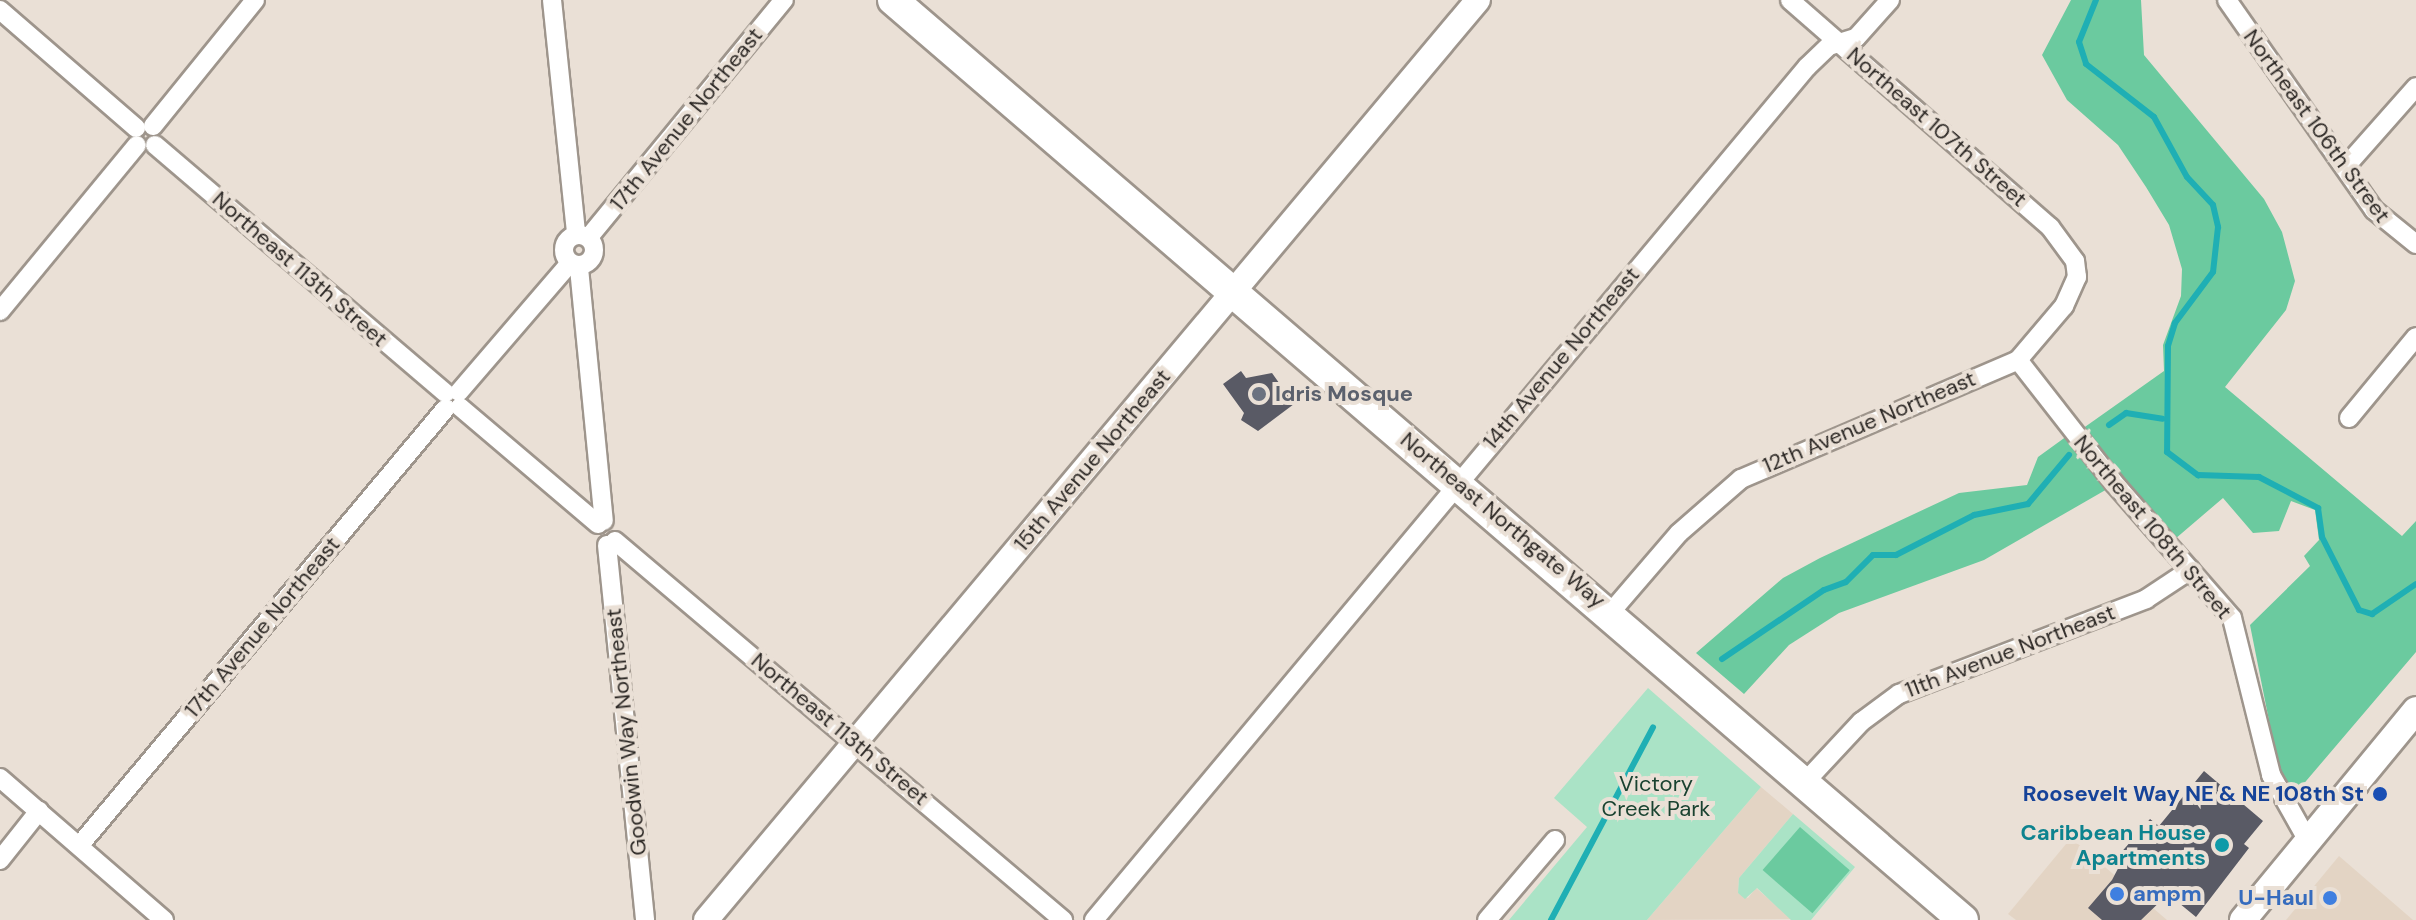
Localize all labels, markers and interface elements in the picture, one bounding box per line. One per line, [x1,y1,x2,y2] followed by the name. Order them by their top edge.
[604,22,768,216] street label: 17th Avenue Northeast
[2238,24,2396,228] street label: Northeast 106th Street
[1842,42,2032,212] street label: Northeast 107th Street
[207,186,393,352] street label: Northeast 113th Street
[1477,262,1645,454] street label: 14th Avenue Northeast
[1008,364,1176,556] street label: 15th Avenue Northeast
[1759,365,1979,479] street label: 12th Avenue Northeast
[1275,381,1413,407] place label: Idris Mosque
[1250,385,1268,403] marker: Idris Mosque
[1395,426,1611,614] street label: Northeast Northgate Way
[2068,430,2238,624] street label: Northeast 108th Street
[179,531,345,723] street label: 17th Avenue Northeast
[1901,599,2119,703] street label: 11th Avenue Northeast
[600,607,652,857] street label: Goodwin Way Northeast
[746,647,934,811] street label: Northeast 113th Street
[1602,770,1710,822] park label: Victory Creek Park
[2023,781,2364,807] place label: Roosevelt Way NE & NE 108th St
[2371,785,2389,803] marker: Roosevelt Way NE & NE 108th St
[2021,819,2206,870] place label: Caribbean House Apartments
[2213,836,2231,854] marker: Caribbean House Apartments
[2133,881,2202,907] place label: ampm
[2108,885,2126,903] marker: ampm
[2238,885,2314,911] place label: U-Haul
[2321,889,2339,907] marker: U-Haul

